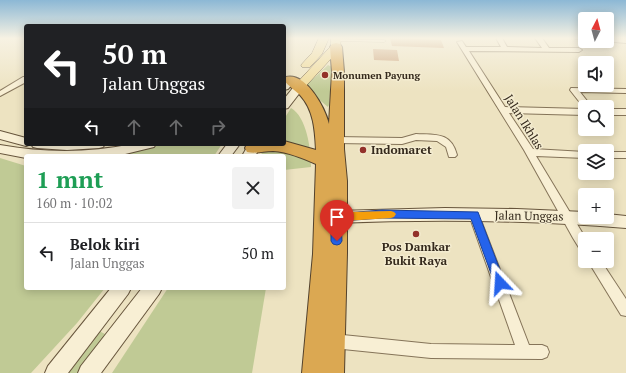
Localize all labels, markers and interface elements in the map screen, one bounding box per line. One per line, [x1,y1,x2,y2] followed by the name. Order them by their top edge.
[578,12,614,48] north arrow
[578,12,614,268] map controls
[102,35,167,72] text: 50 m
[36,40,88,92] icon: left
[578,56,614,92] button: sound
[333,69,420,82] place label: Monumen Payung
[320,70,330,80] marker: Monumen Payung
[102,71,205,95] text: Jalan Unggas
[502,91,547,152] street label: Jalan Ikhlas
[578,100,614,136] button: search
[81,116,103,138] icon: left
[123,116,145,138] icon: ahead
[165,116,187,138] icon: ahead
[207,116,229,138] icon: right
[371,142,432,157] place label: Indomaret
[578,144,614,180] button: layers
[358,145,368,155] marker: Indomaret
[36,163,103,195] text: 1 mnt
[232,167,274,209] button: close
[578,188,614,224] button: +
[36,194,113,212] text: 160 m · 10:02
[320,200,354,241] pin
[326,206,348,228] icon: arrive
[494,207,564,224] street label: Jalan Unggas
[411,229,421,239] marker: Pos Damkar Bukit Raya
[578,232,614,268] button: −
[70,234,140,254] text: Belok kiri
[382,239,451,268] place label: Pos Damkar Bukit Raya
[36,242,58,264] icon: left
[241,243,274,263] text: 50 m
[70,254,145,272] text: Jalan Unggas
[479,262,521,304] position arrow

